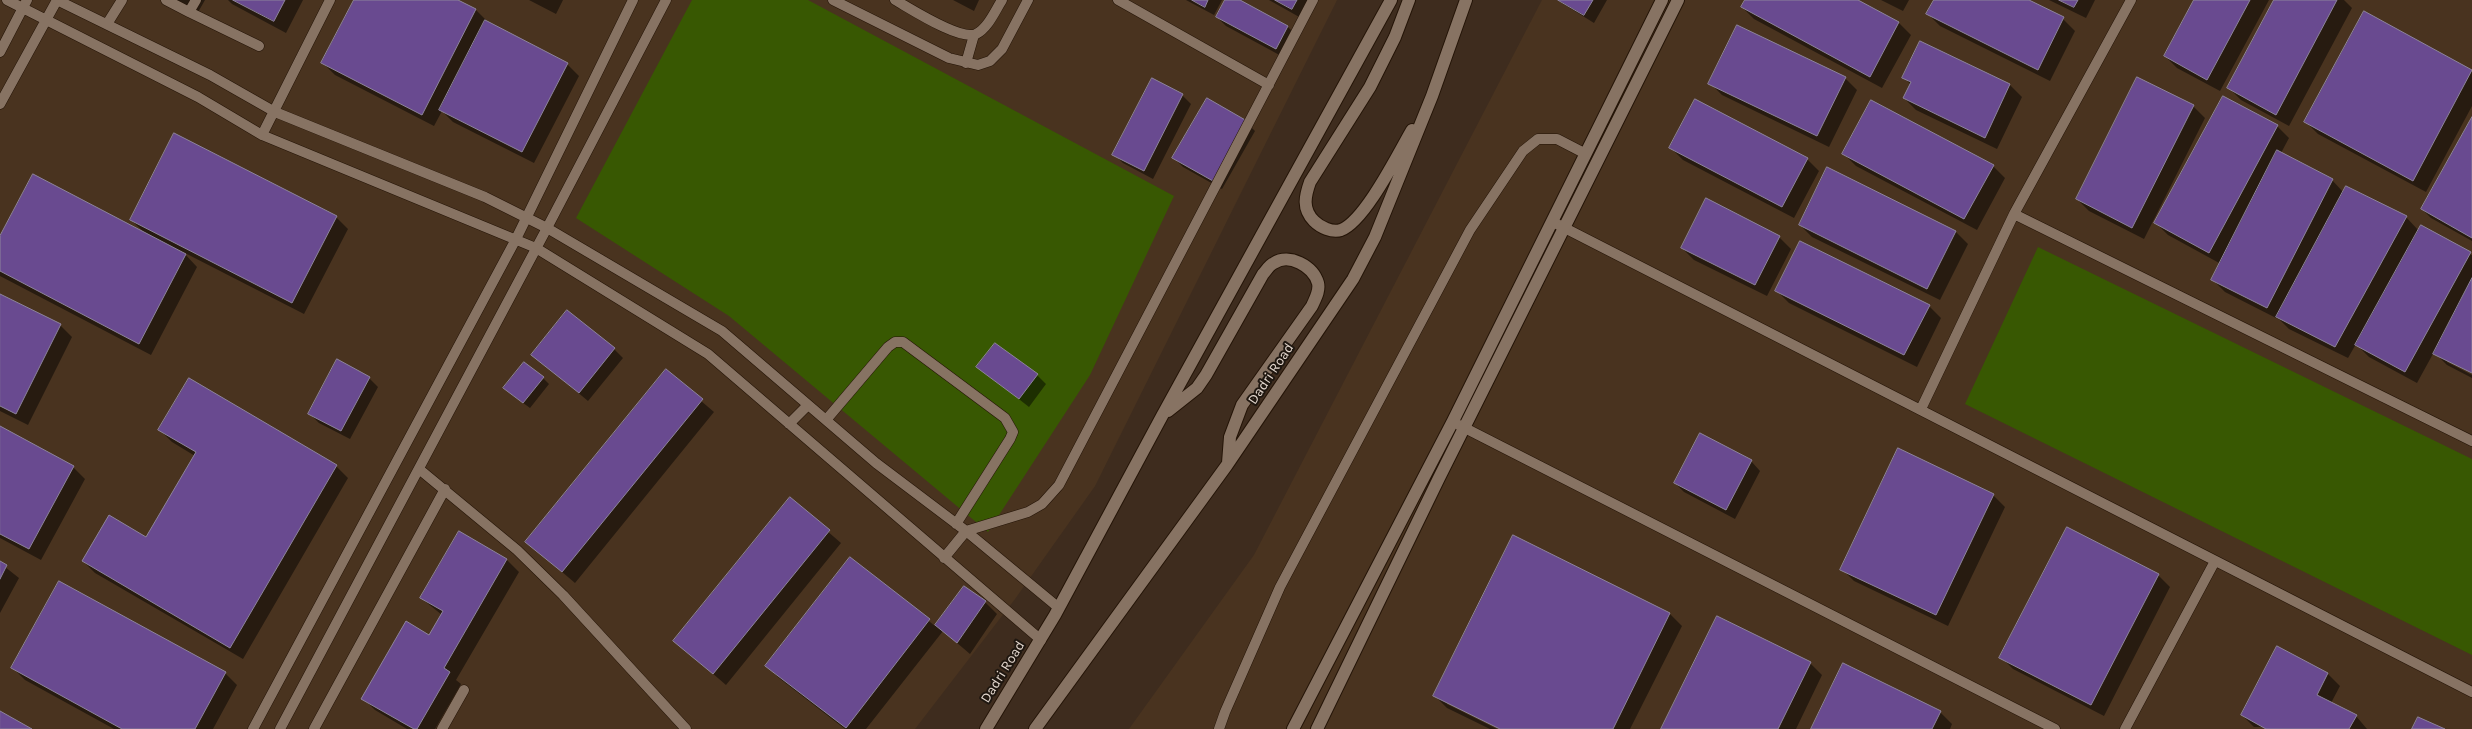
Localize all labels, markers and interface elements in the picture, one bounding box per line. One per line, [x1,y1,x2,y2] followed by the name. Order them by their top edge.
[1244,340,1298,408] street label: Dadri Road
[977,638,1029,706] street label: Dadri Road

